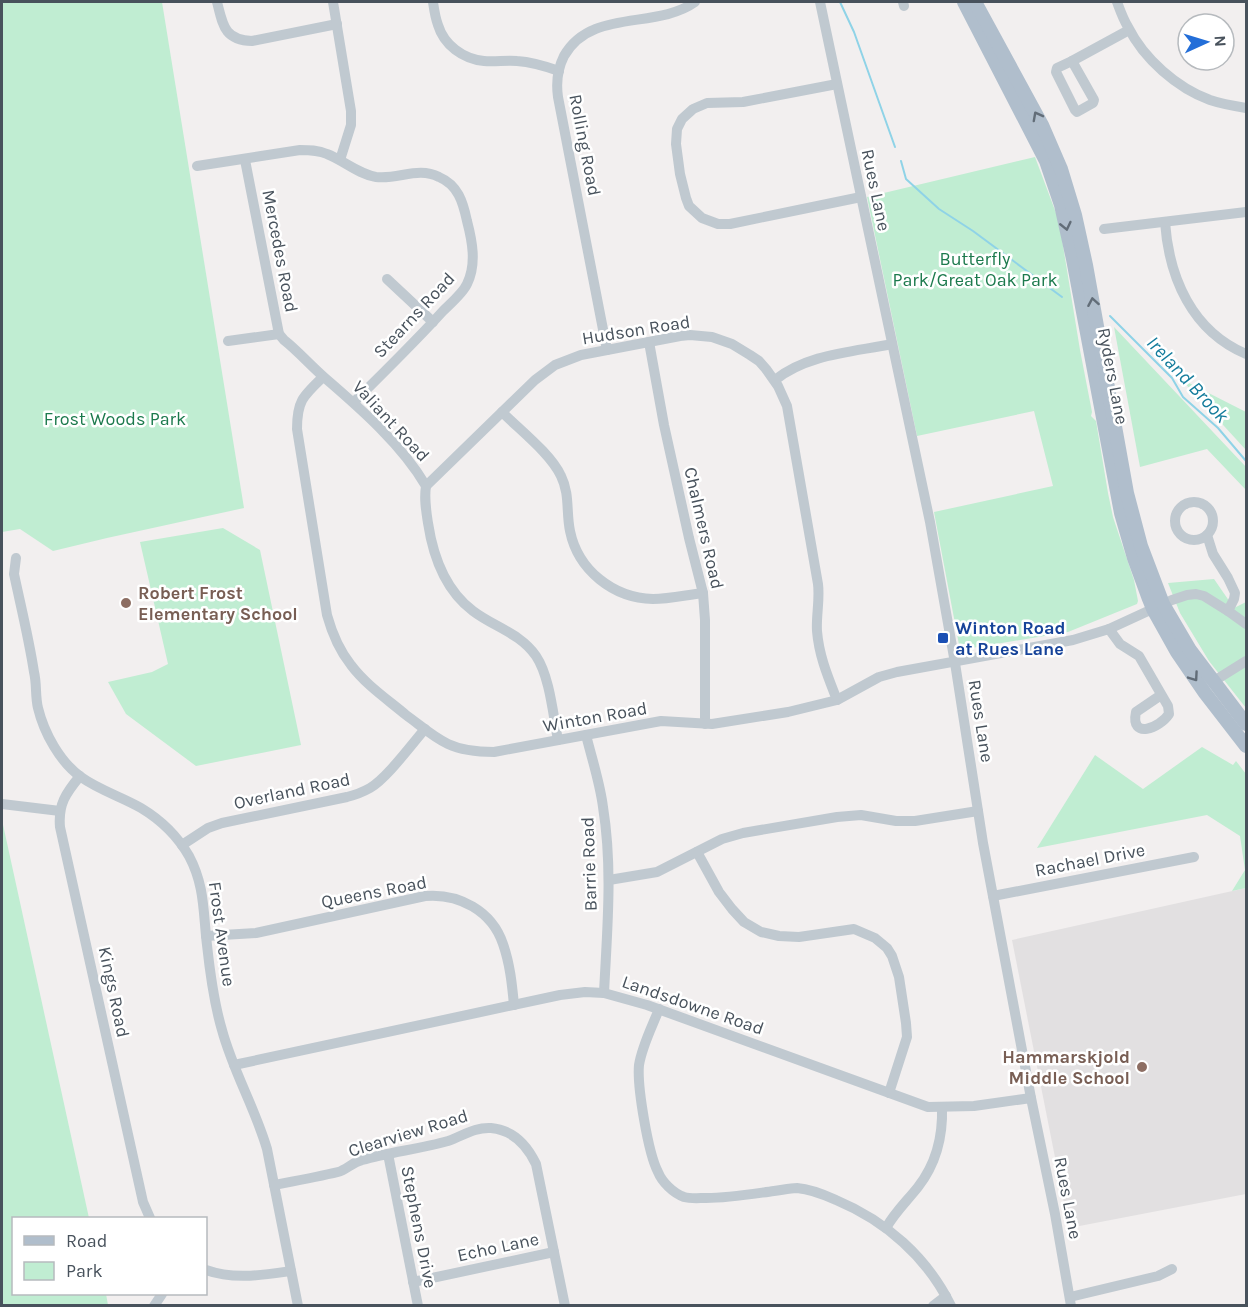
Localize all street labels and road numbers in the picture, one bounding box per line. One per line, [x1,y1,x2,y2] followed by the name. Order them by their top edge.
[564,92,606,198] street label: Rolling Road
[857,147,895,233] street label: Rues Lane
[257,188,303,314] street label: Mercedes Road
[369,268,459,362] street label: Stearns Road
[580,311,692,349] street label: Hudson Road
[1093,326,1133,426] street label: Ryders Lane
[348,376,434,466] street label: Valiant Road
[679,465,729,591] street label: Chalmers Road
[964,678,998,764] street label: Rues Lane
[541,697,649,737] street label: Winton Road
[232,768,352,814] street label: Overland Road
[576,816,602,912] street label: Barrie Road
[1033,839,1147,881] street label: Rachael Drive
[319,871,429,913] street label: Queens Road
[204,880,240,988] street label: Frost Avenue
[94,944,134,1040] street label: Kings Road
[619,970,767,1040] street label: Landsdowne Road
[345,1104,471,1162] street label: Clearview Road
[1049,1155,1087,1241] street label: Rues Lane
[396,1164,442,1290] street label: Stephens Drive
[455,1228,541,1266] street label: Echo Lane

